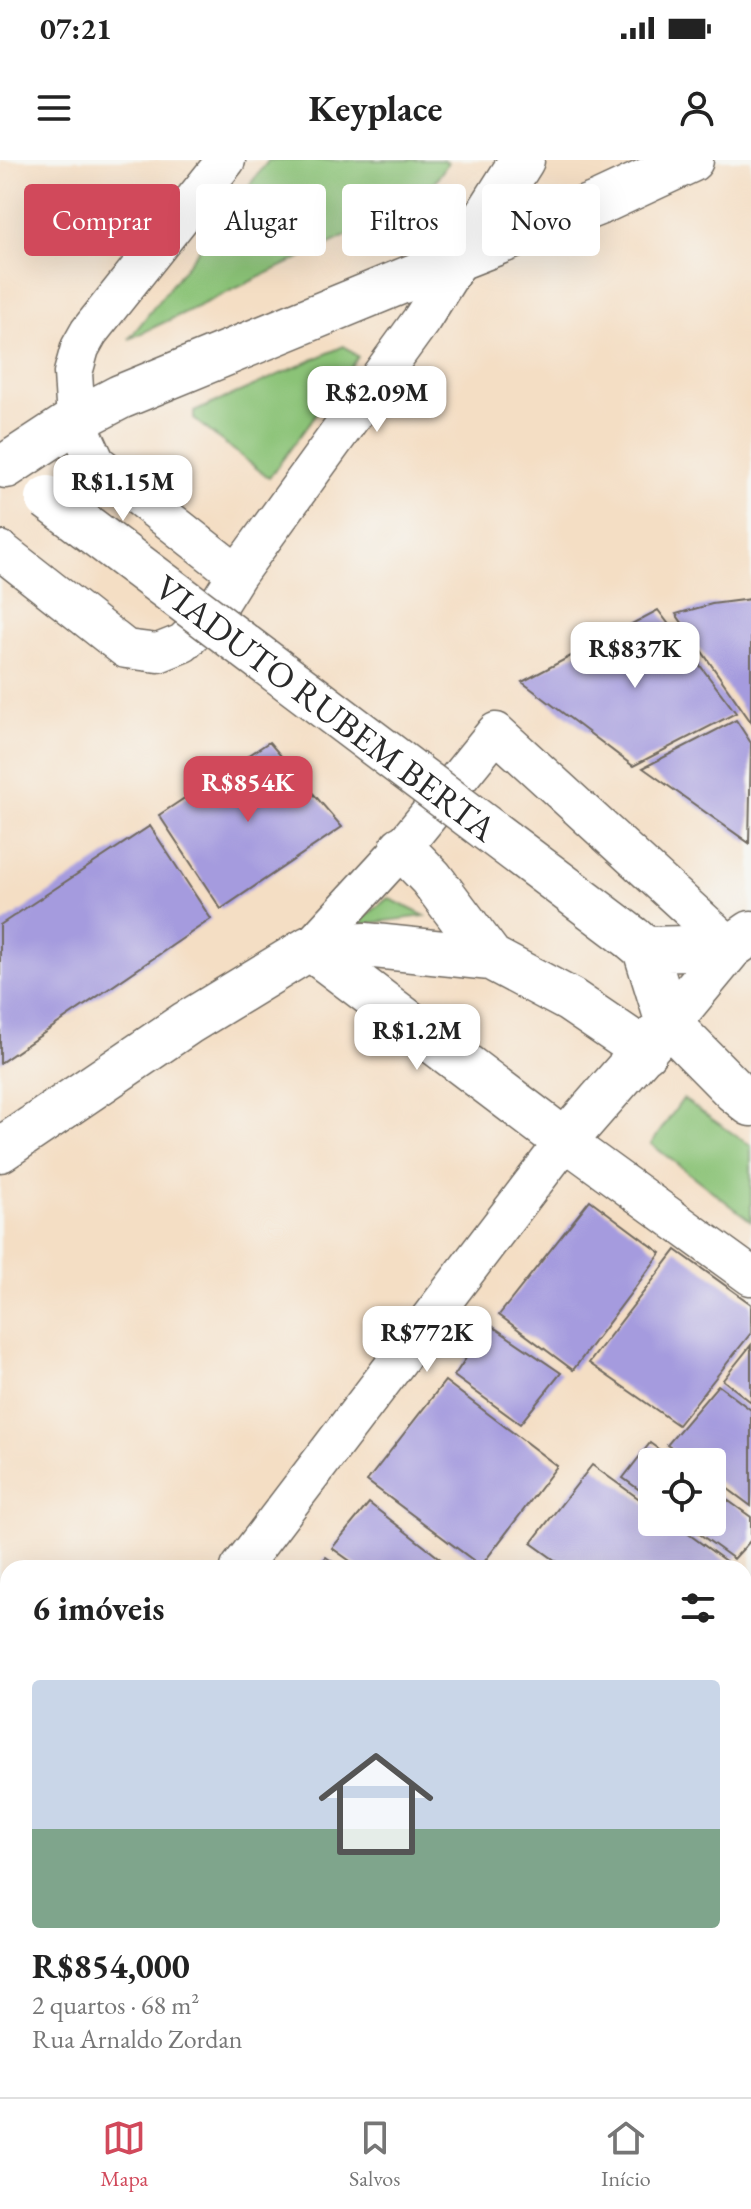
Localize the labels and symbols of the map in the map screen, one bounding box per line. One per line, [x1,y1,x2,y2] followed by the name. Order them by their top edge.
[303,366,451,434] pin: R$2.09M
[49,455,197,523] pin: R$1.15M
[146,563,507,852] street label: VIADUTO RUBEM BERTA
[570,622,700,690] pin: R$837K
[183,756,313,824] pin: R$854K
[352,1004,482,1072] pin: R$1.2M
[362,1306,492,1374] pin: R$772K

